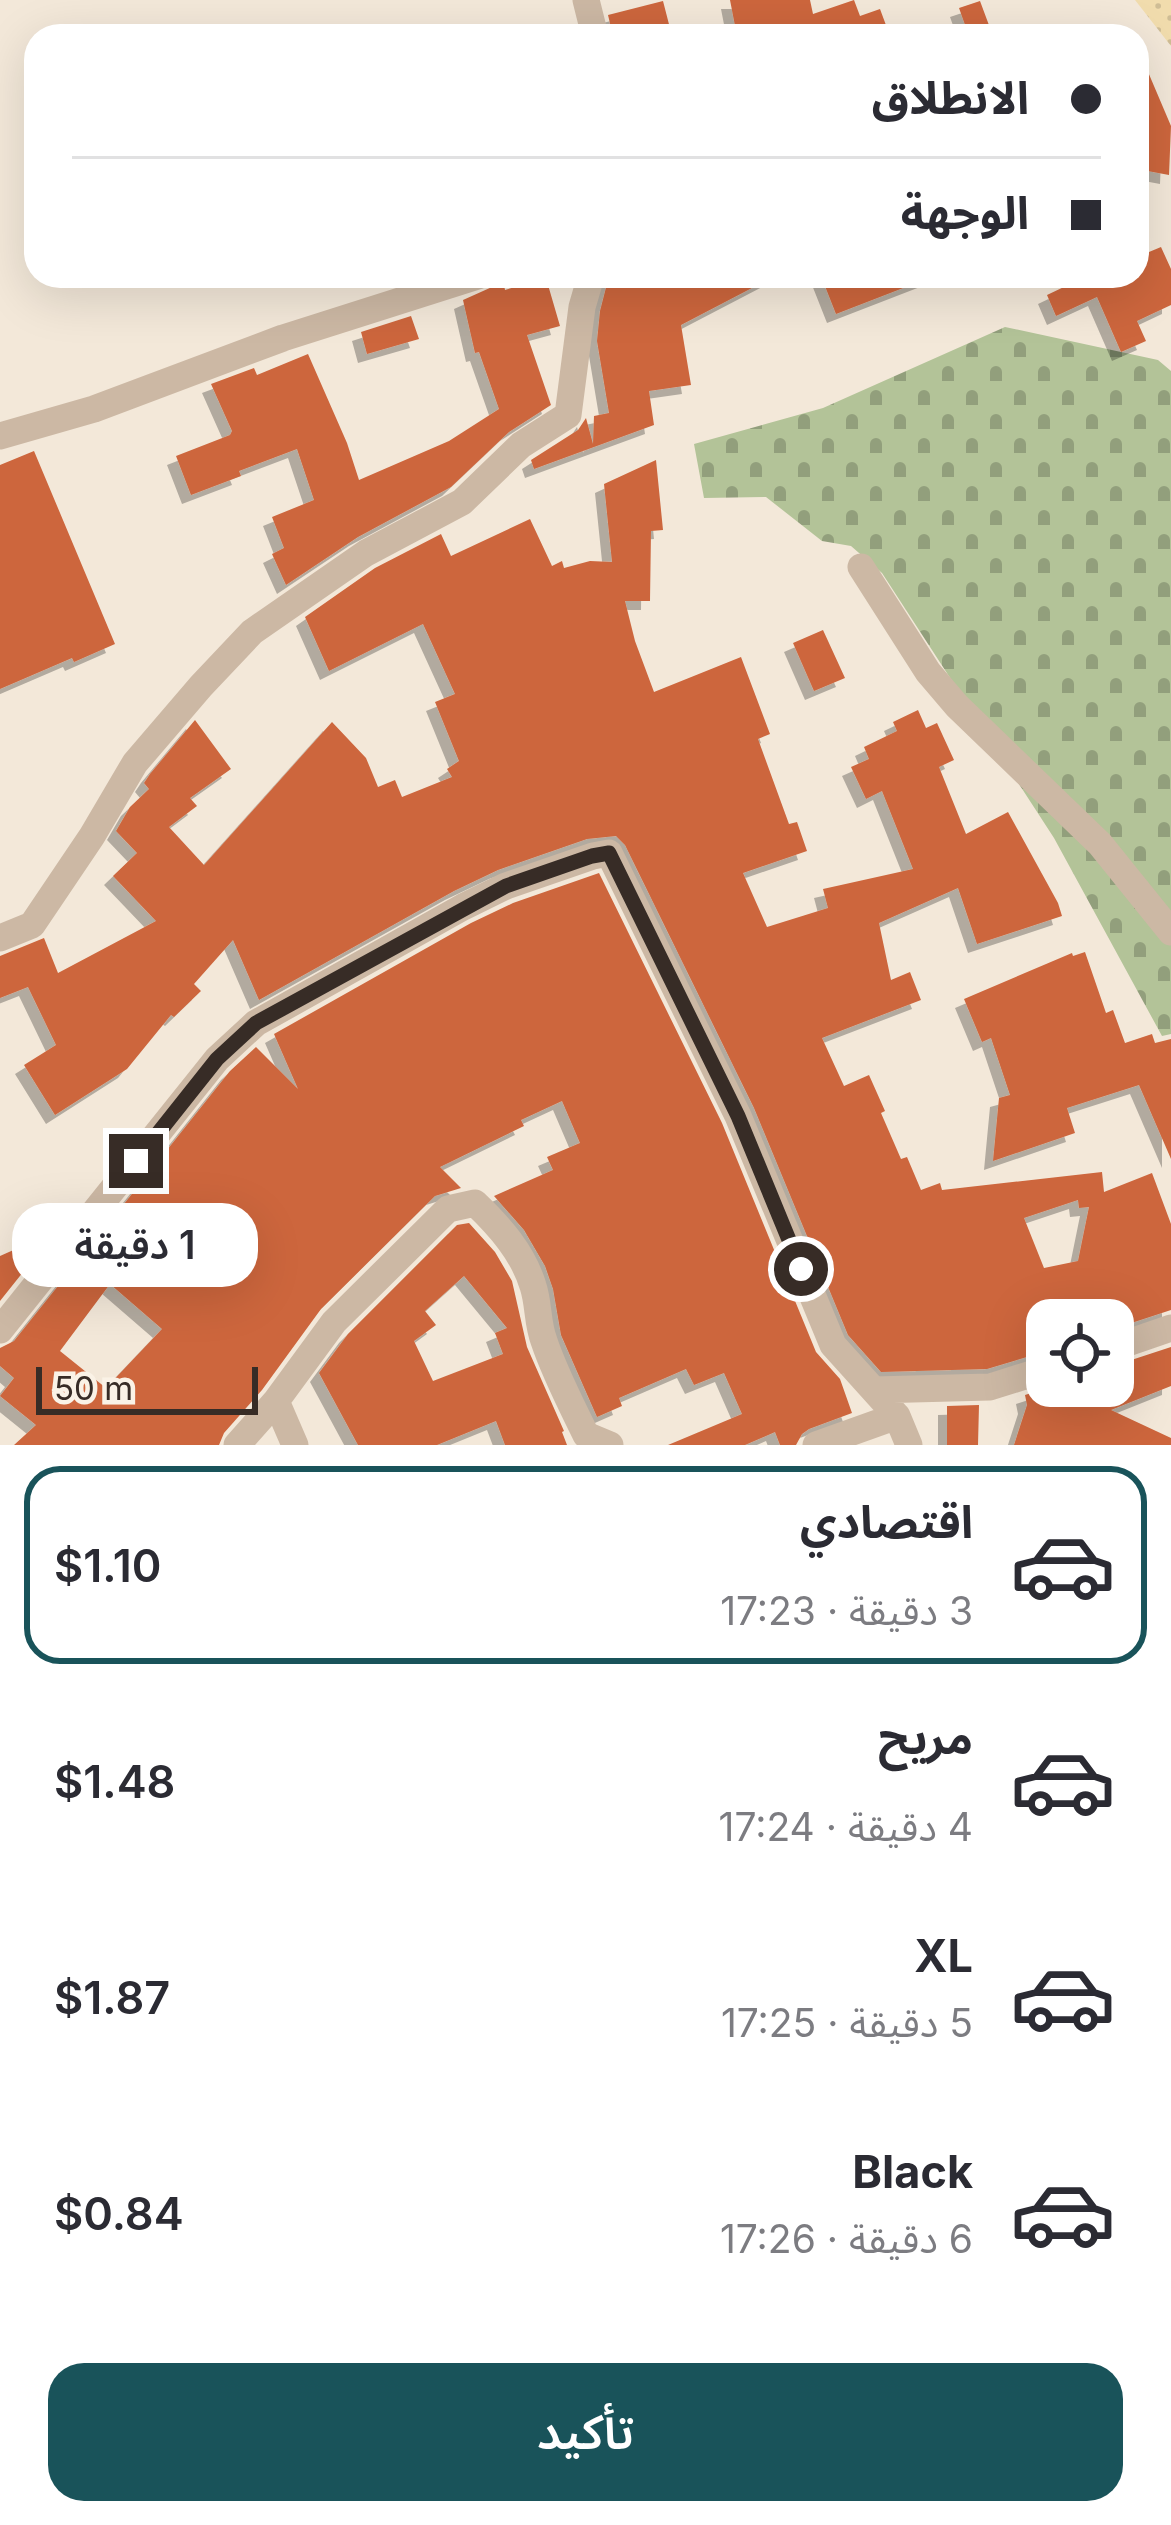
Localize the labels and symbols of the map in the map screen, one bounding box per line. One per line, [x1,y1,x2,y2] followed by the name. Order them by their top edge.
[109,1134,163,1188] route end
[13,1203,259,1287] callout: 1 دقيقة
[774,1242,828,1296] route start
[36,1361,258,1414] scale bar

